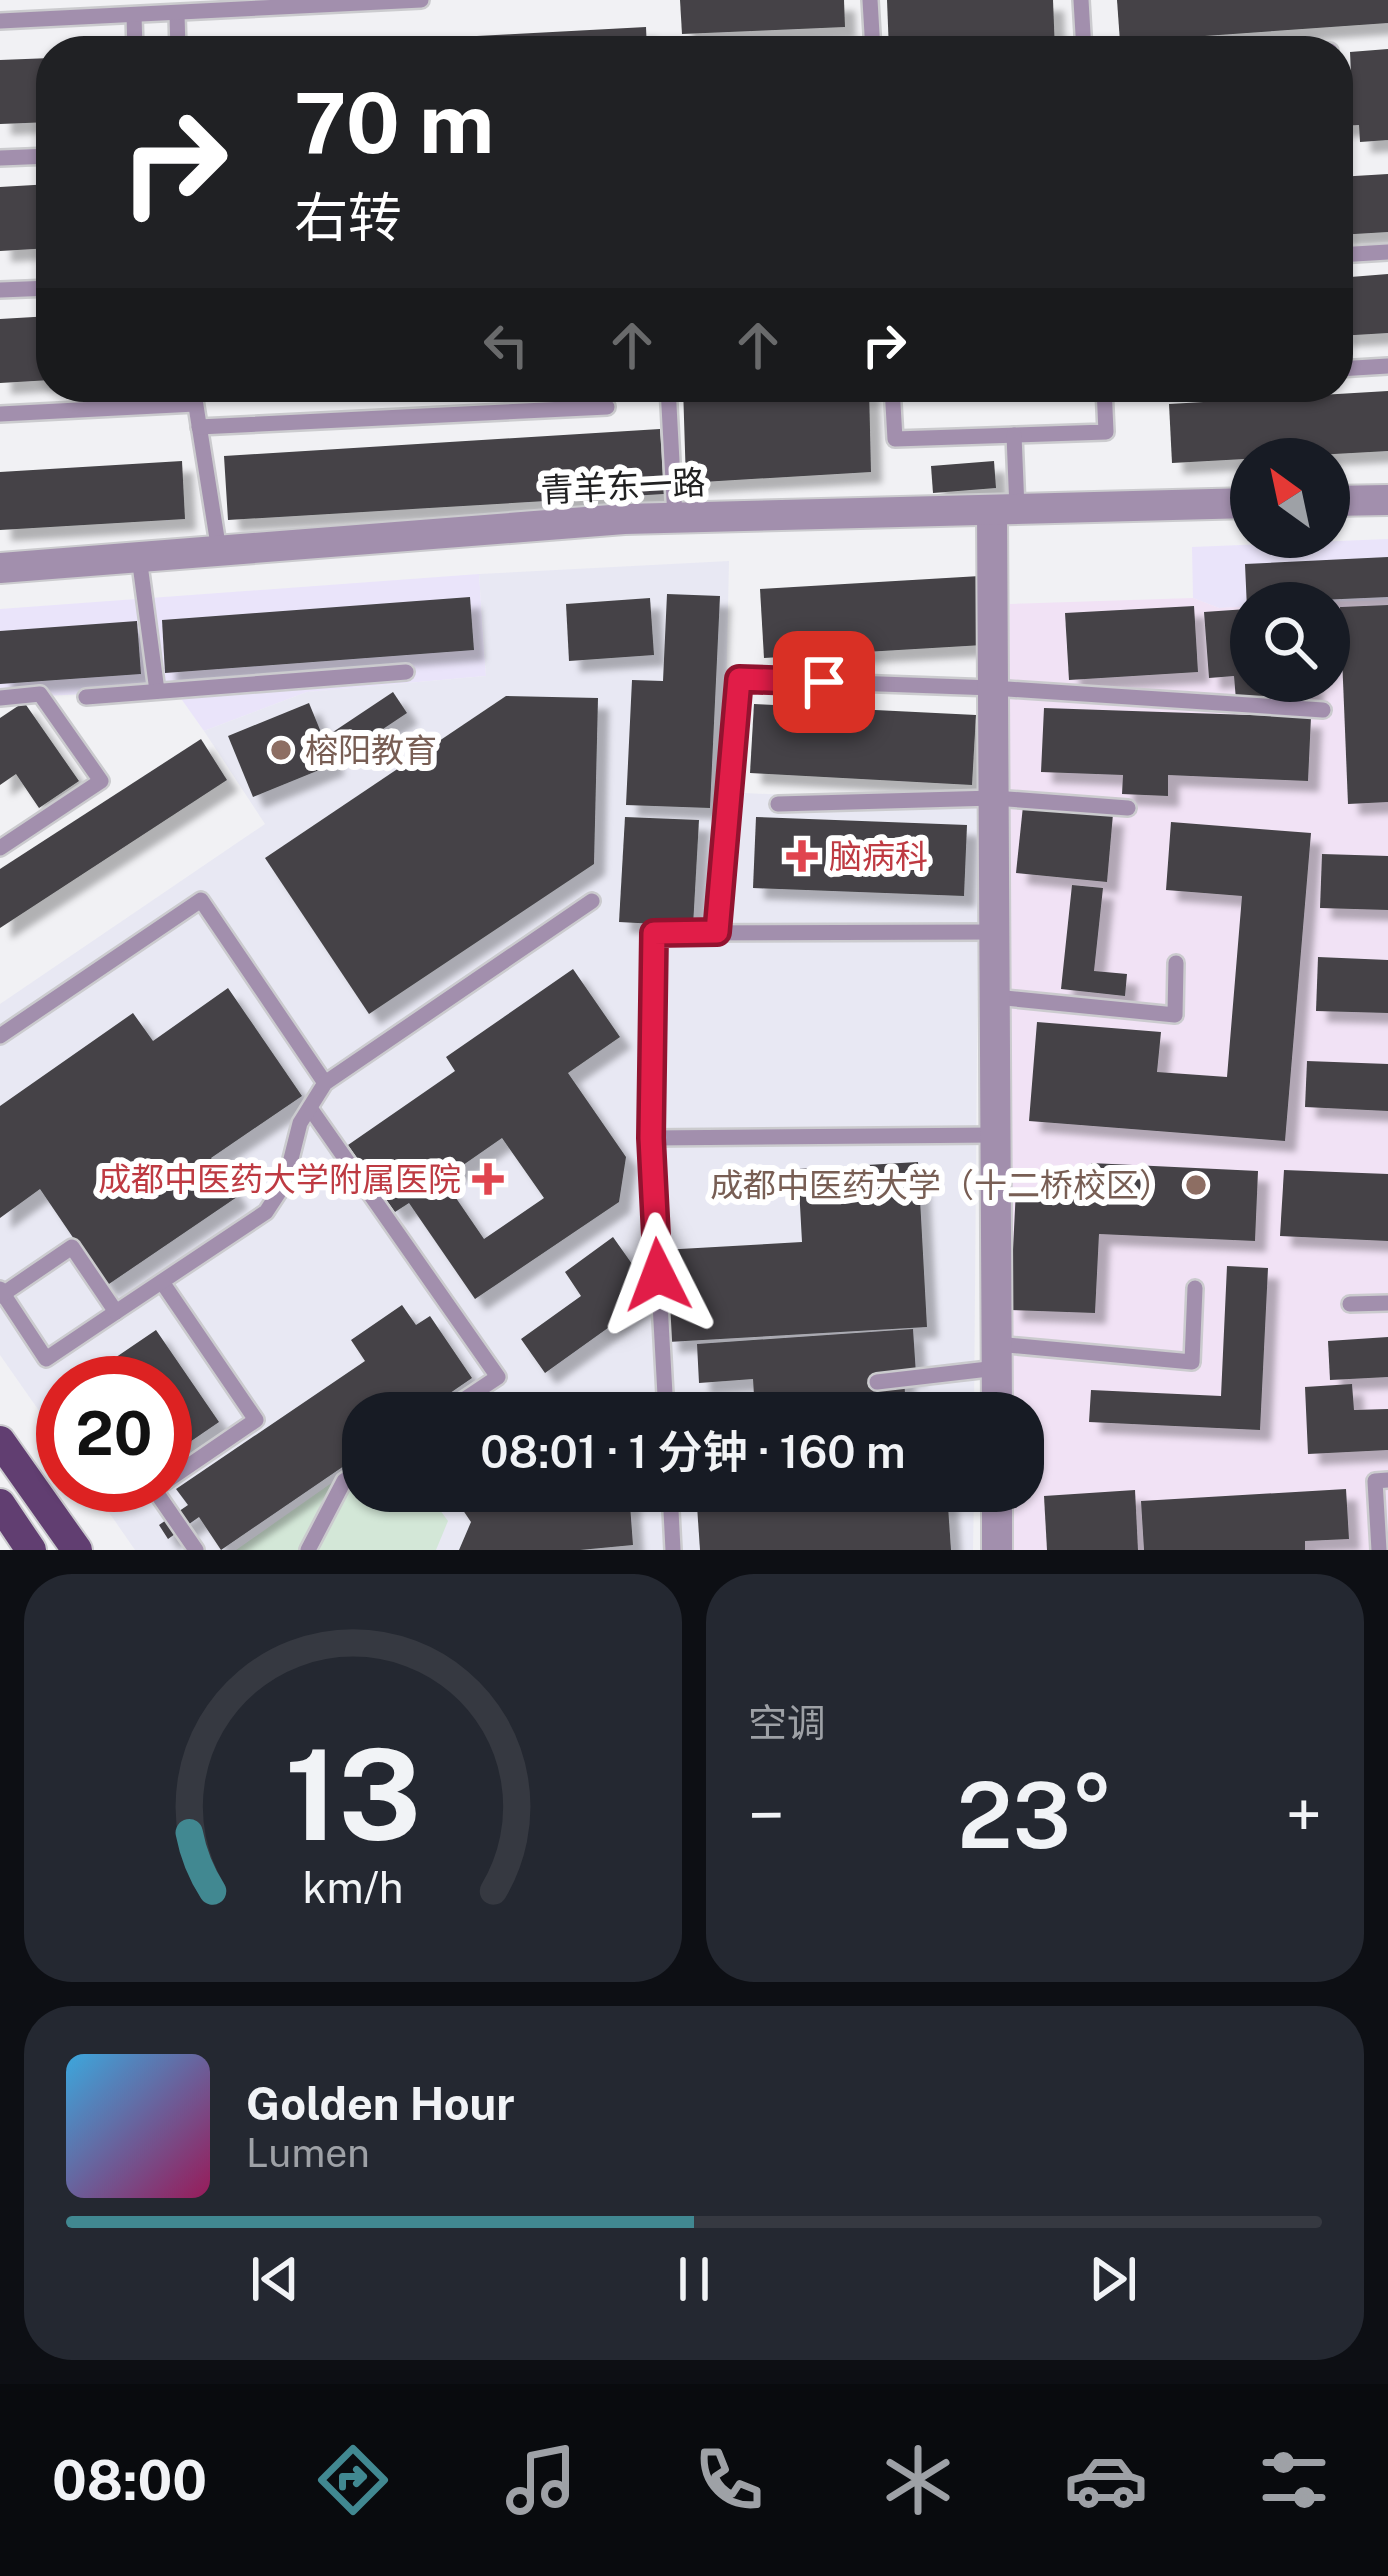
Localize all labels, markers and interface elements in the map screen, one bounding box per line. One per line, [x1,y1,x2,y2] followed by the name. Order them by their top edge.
[294,73,494,172] text: 70 m
[96,84,252,240] icon: right
[294,186,402,249] text: 右转
[473,312,539,378] icon: left
[599,312,665,378] icon: ahead
[725,312,791,378] icon: ahead
[851,312,917,378] icon: right
[1230,438,1350,558] north arrow
[1230,438,1350,702] map controls
[540,463,706,509] street label: 青羊东一路
[1230,582,1350,702] button: search
[773,631,875,733] pin
[791,649,857,715] icon: arrive
[305,731,437,769] place label: 榕阳教育
[268,737,294,763] marker: 榕阳教育
[829,837,928,875] place label: 脑病科
[786,840,818,872] marker: 脑病科
[98,1160,461,1198] place label: 成都中医药大学附属医院
[472,1163,504,1195] marker: 成都中医药大学附属医院
[710,1166,1172,1204] place label: 成都中医药大学（十二桥校区）
[1183,1172,1209,1198] marker: 成都中医药大学（十二桥校区）
[595,1212,721,1338] position arrow
[36,1356,192,1512] speed limit sign: 20
[480,1425,906,1478] text: 08:01 · 1 分钟 · 160 m
[748,1700,826,1746] text: 空调
[285,1721,421,1868] text: 13
[957,1762,1113,1868] text: 23°
[748,1776,785,1854] text: −
[1285,1776,1322,1854] text: +
[303,1862,403,1913] text: km/h
[246,2077,515,2130] text: Golden Hour
[246,2130,370,2176] text: Lumen
[242,2246,308,2312] icon: previous
[661,2246,727,2312] icon: pause
[1080,2246,1146,2312] icon: next
[311,2438,395,2522] icon: directions
[499,2438,583,2522] icon: music
[687,2438,771,2522] icon: phone
[876,2438,960,2522] icon: climate
[1064,2438,1148,2522] icon: car
[1252,2438,1336,2522] icon: filters
[52,2449,207,2512] text: 08:00

